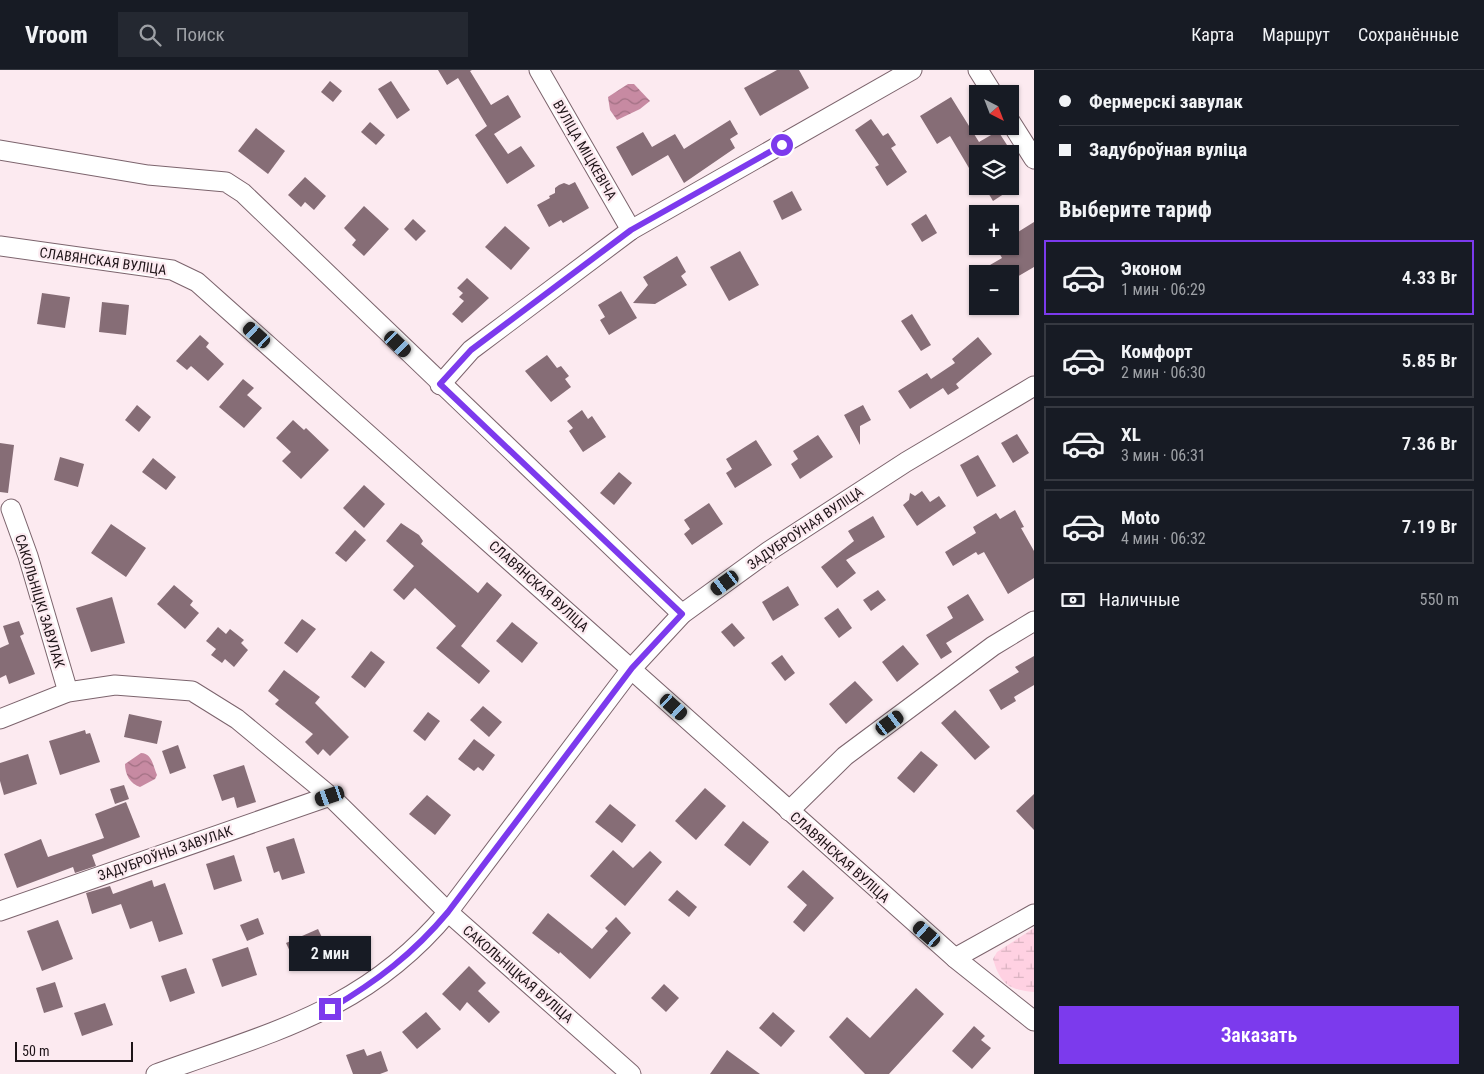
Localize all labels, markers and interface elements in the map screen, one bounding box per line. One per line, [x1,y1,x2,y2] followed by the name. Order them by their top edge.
[118,12,468,57] search box
[25,21,88,49] text: Vroom
[136,21,164,49] icon: search
[176,23,225,46] text: Поиск
[1191,24,1234,45] text: Карта
[1262,24,1330,45] text: Маршрут
[1358,24,1459,45] text: Сохранённые
[969,85,1019,135] north arrow
[969,85,1019,315] map controls
[1089,90,1243,113] text: Фермерскі завулак
[550,97,620,203] street label: ВУЛІЦА МІЦКЕВІЧА
[771,134,793,156] route start
[1089,138,1247,161] text: Задуброўная вуліца
[969,145,1019,195] button: layers
[1059,197,1212,222] text: Выберите тариф
[969,205,1019,255] button: +
[38,244,168,278] street label: СЛАВЯНСКАЯ ВУЛІЦА
[1061,255,1106,300] icon: car
[1121,257,1182,280] text: Эконом
[969,265,1019,315] button: −
[1402,266,1457,289] text: 4.33 Br
[1121,280,1206,299] text: 1 мин · 06:29
[240,319,273,351] car
[381,328,414,360] car
[1061,338,1106,383] icon: car
[1121,340,1193,363] text: Комфорт
[1402,349,1457,372] text: 5.85 Br
[1121,363,1206,382] text: 2 мин · 06:30
[1061,421,1106,466] icon: car
[1121,423,1141,446] text: XL
[1402,432,1457,455] text: 7.36 Br
[1121,446,1206,465] text: 3 мин · 06:31
[744,483,866,573] street label: ЗАДУБРОЎНАЯ ВУЛІЦА
[1061,504,1106,549] icon: car
[1121,506,1160,529] text: Moto
[1402,515,1457,538] text: 7.19 Br
[1121,529,1206,548] text: 4 мин · 06:32
[12,532,68,670] street label: САКОЛЬНІЦКІ ЗАВУЛАК
[486,537,592,635] street label: СЛАВЯНСКАЯ ВУЛІЦА
[708,568,741,598] car
[1059,586,1087,614] icon: cash
[1099,588,1180,611] text: Наличные
[1420,590,1459,609] text: 550 m
[657,691,690,723] car
[873,708,906,738] car
[313,784,346,808] car
[787,808,893,906] street label: СЛАВЯНСКАЯ ВУЛІЦА
[95,821,235,884] street label: ЗАДУБРОЎНЫ ЗАВУЛАК
[910,918,943,950] car
[460,922,576,1026] street label: САКОЛЬНІЦКАЯ ВУЛІЦА
[289,936,371,972] callout: 2 мин
[311,944,349,963] text: 2 мин
[319,998,341,1020] route end
[1059,1006,1459,1064] button: Заказать
[15,1039,132,1062] scale bar
[22,1043,50,1059] text: 50 m

